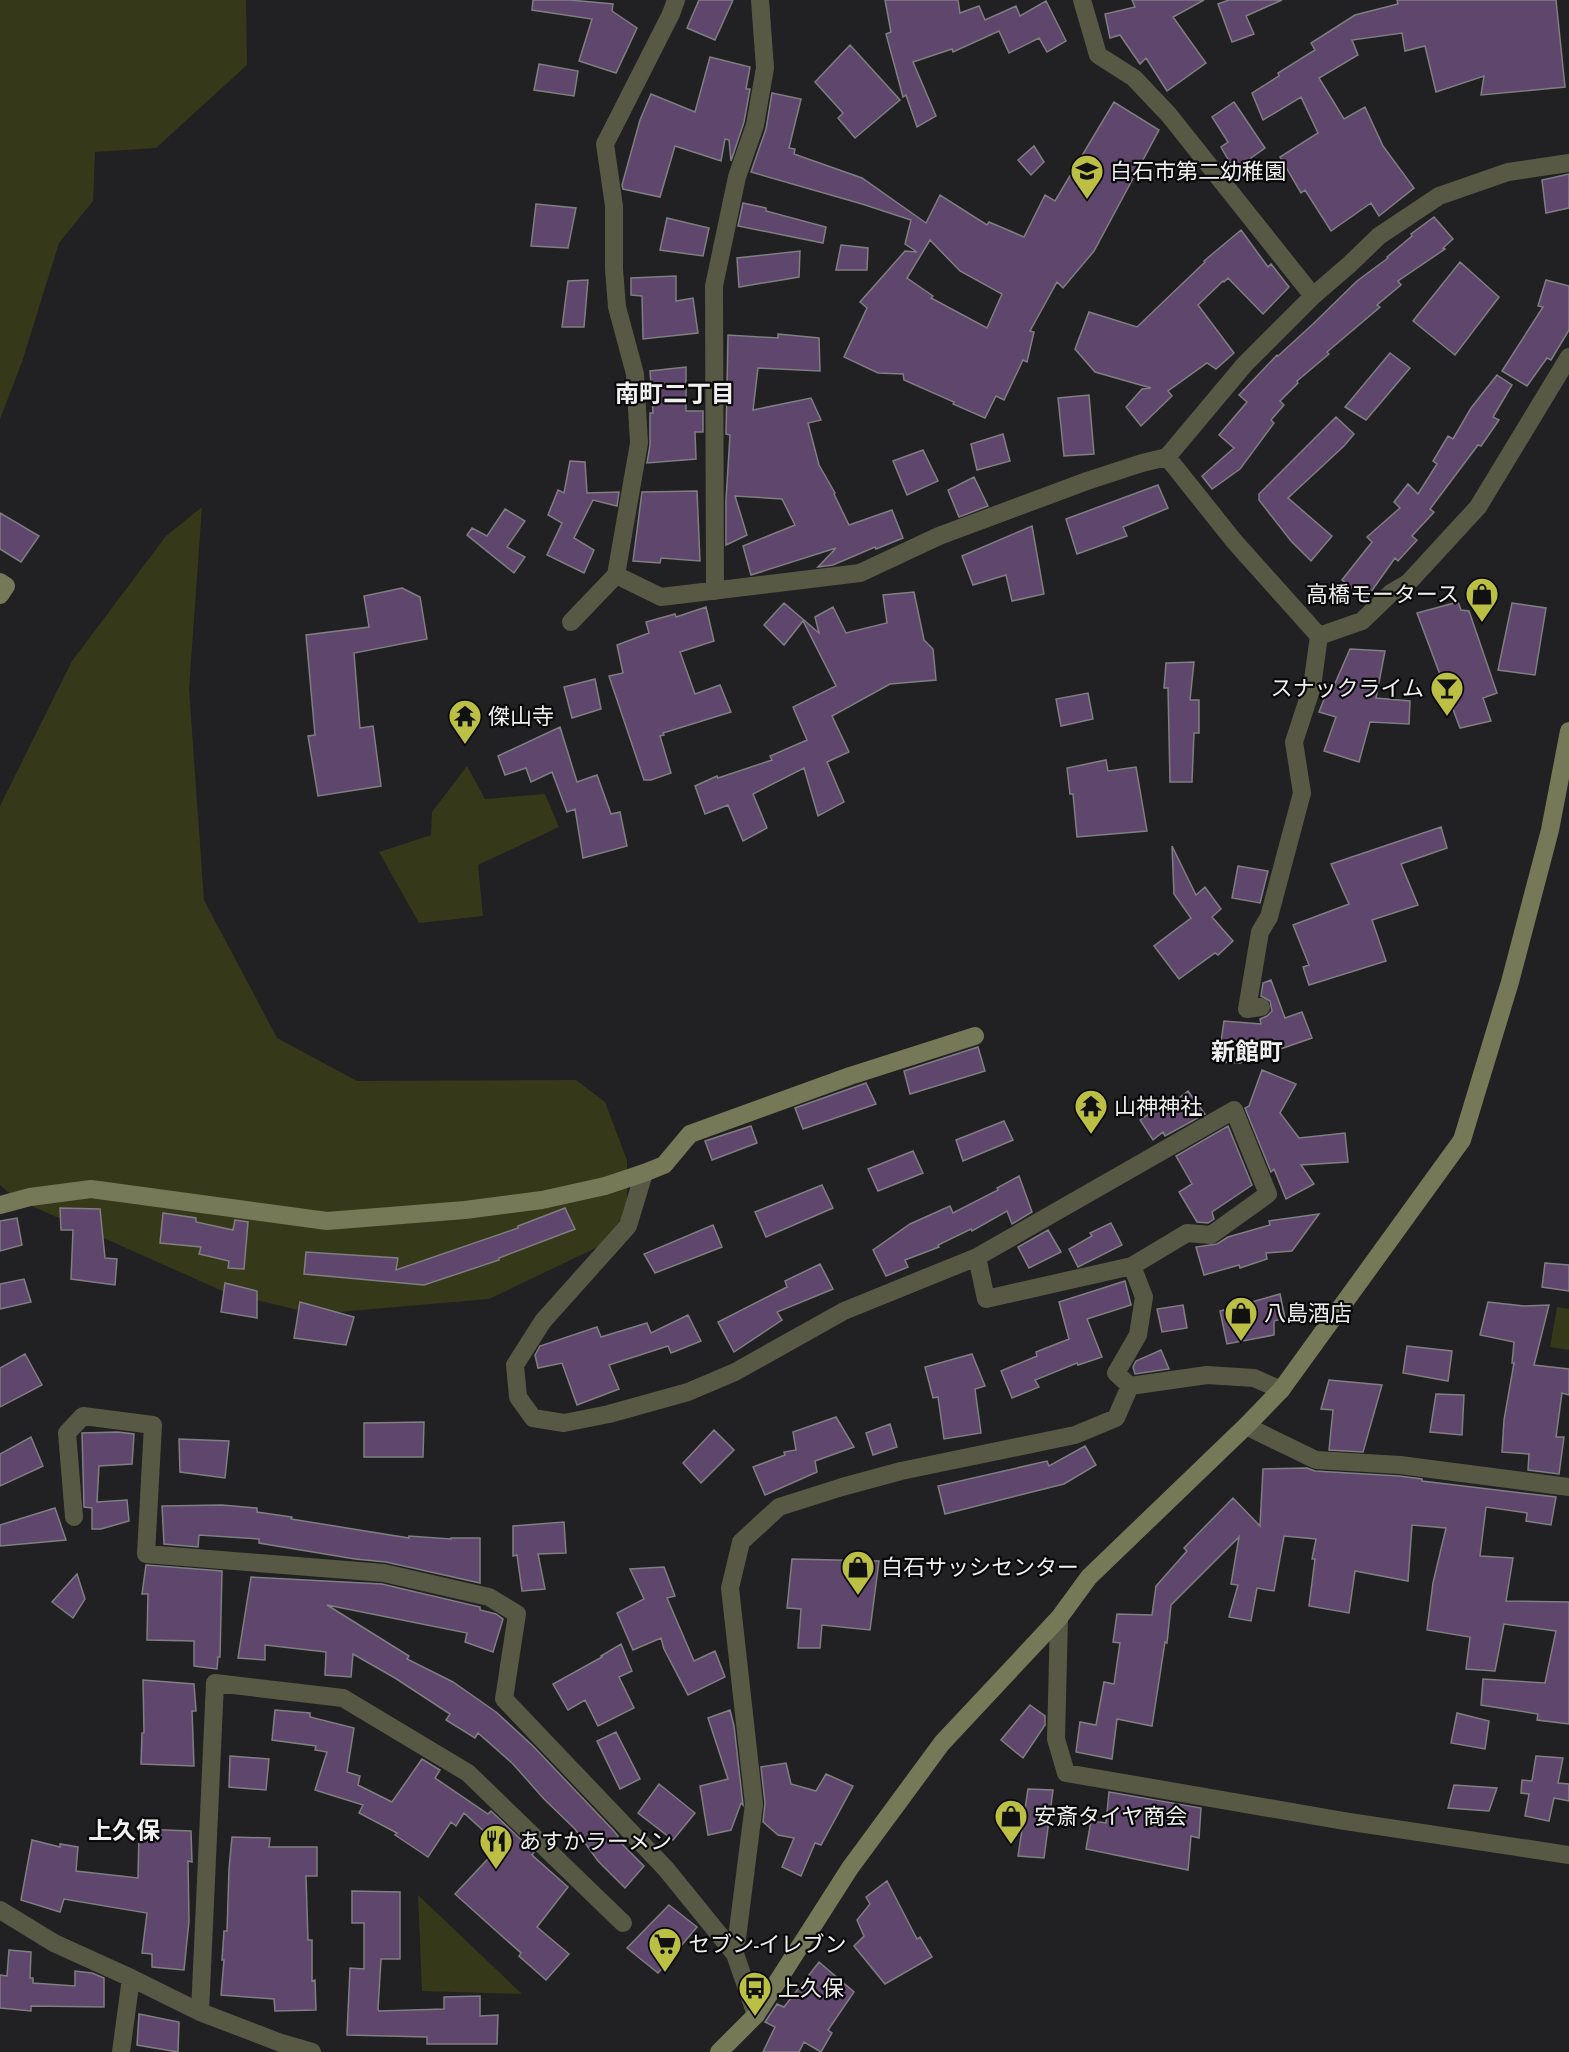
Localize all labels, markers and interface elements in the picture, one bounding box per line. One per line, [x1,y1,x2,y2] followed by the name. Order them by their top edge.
[1069,153,1105,200] school or university icon: 白石市第二幼稚園
[1110,155,1286,187] place label: 白石市第二幼稚園
[615,376,735,411] district label: 南町二丁目
[1464,576,1500,623] shop icon: 高橋モータース
[1306,578,1459,610] place label: 高橋モータース
[1429,670,1465,717] bar icon: スナックライム
[1270,672,1424,704] place label: スナックライム
[447,698,483,745] temple icon: 傑山寺
[488,700,554,732] place label: 傑山寺
[1211,1034,1283,1069] district label: 新館町
[1073,1088,1109,1135] temple icon: 山神神社
[1114,1090,1202,1122] place label: 山神神社
[1223,1295,1259,1342] shop icon: 八島酒店
[1264,1297,1352,1329] place label: 八島酒店
[840,1549,876,1596] shop icon: 白石サッシセンター
[881,1551,1079,1583] place label: 白石サッシセンター
[993,1798,1029,1845] shop icon: 安斎タイヤ商会
[1034,1800,1187,1832] place label: 安斎タイヤ商会
[88,1813,160,1848] district label: 上久保
[478,1823,514,1870] restaurant icon: あすかラーメン
[519,1825,672,1857] place label: あすかラーメン
[647,1926,683,1973] supermarket icon: セブン-イレブン
[688,1928,847,1960] place label: セブン-イレブン
[737,1970,773,2017] bus stop icon: 上久保
[778,1972,844,2004] place label: 上久保

